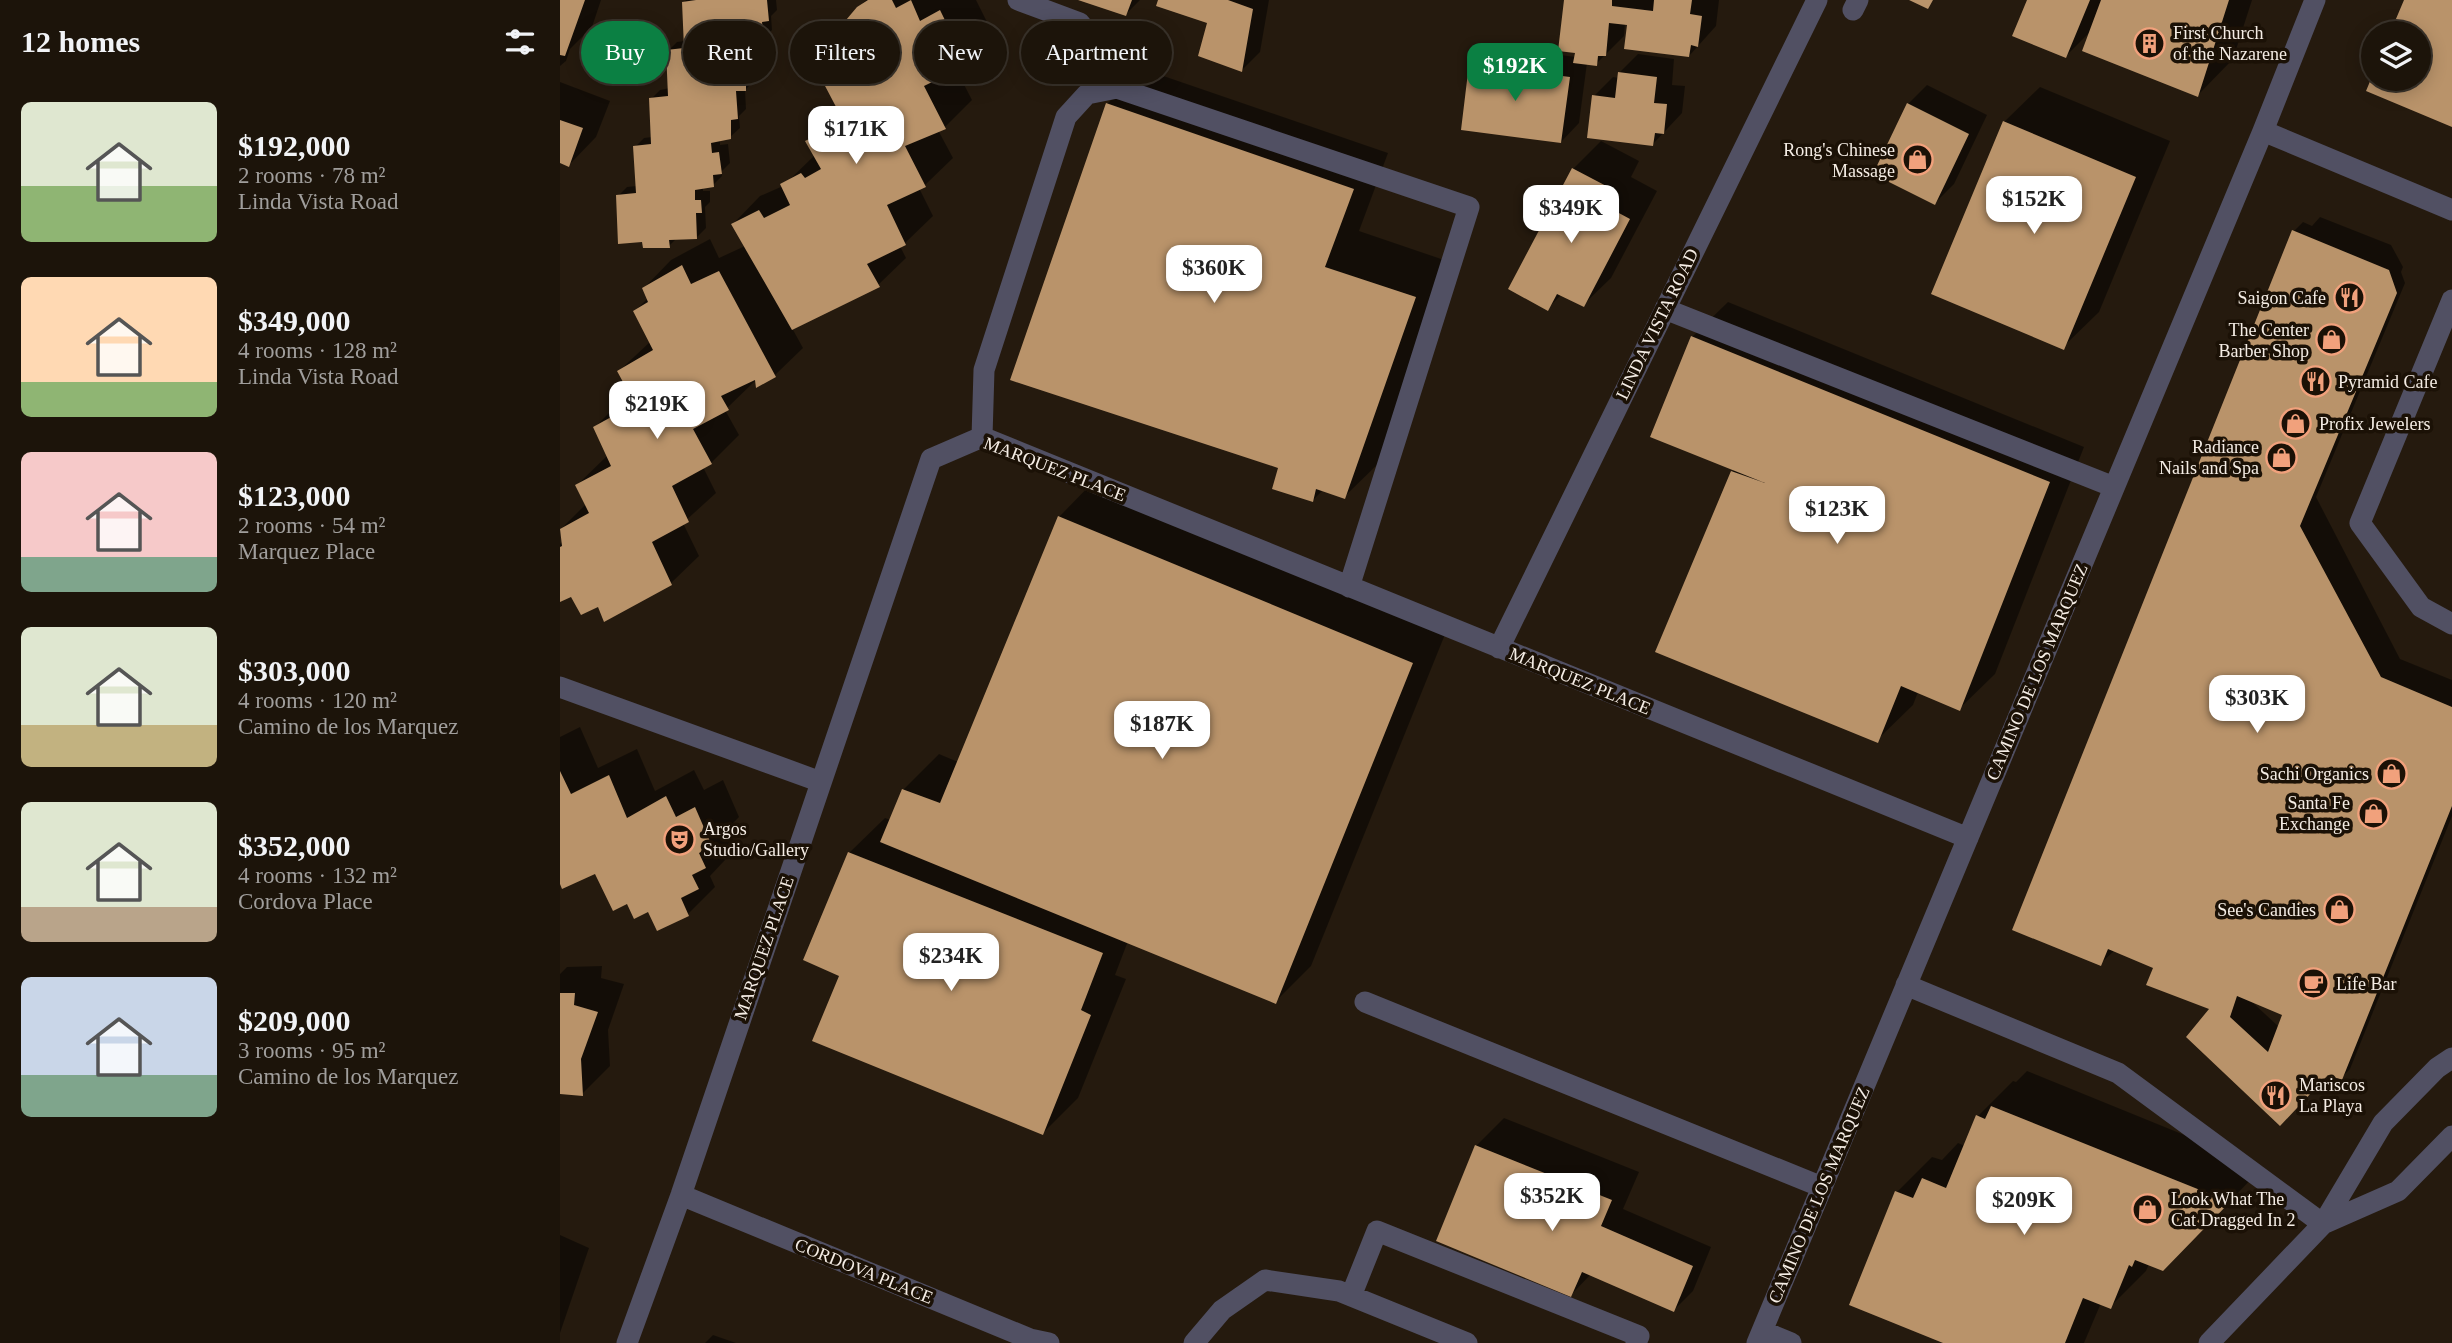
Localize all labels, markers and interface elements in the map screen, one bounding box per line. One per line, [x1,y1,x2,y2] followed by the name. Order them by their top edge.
[581,21,669,84] chip: Buy
[683,21,776,84] chip: Rent
[790,21,900,84] chip: Filters
[914,21,1007,84] chip: New
[1021,21,1172,84] chip: Apartment
[2361,21,2431,91] map controls
[2361,21,2431,91] button: layers
[501,23,539,61] icon: filters
[2173,23,2287,64] place label: First Church of the Nazarene
[21,25,140,58] text: 12 homes
[2133,26,2167,60] building icon: First Church of the Nazarene
[1466,43,1564,103] pin: $192K
[1483,53,1547,78] text: $192K
[807,106,905,166] pin: $171K
[824,116,888,141] text: $171K
[238,129,351,162] text: $192,000
[77,130,161,214] icon: home
[1783,140,1895,181] place label: Rong's Chinese Massage
[1901,143,1935,177] shop icon: Rong's Chinese Massage
[238,163,385,188] text: 2 rooms · 78 m²
[1985,176,2083,236] pin: $152K
[1522,186,1620,245] pin: $349K
[2002,186,2066,211] text: $152K
[238,189,398,214] text: Linda Vista Road
[1539,195,1603,220] text: $349K
[1612,245,1702,403] street label: LINDA VISTA ROAD
[1165,246,1263,305] pin: $360K
[1182,255,1246,280] text: $360K
[2332,281,2366,315] restaurant icon: Saigon Cafe
[2238,288,2326,308] place label: Saigon Cafe
[238,304,351,337] text: $349,000
[77,305,161,389] icon: home
[2219,320,2309,361] place label: The Center Barber Shop
[2315,323,2349,357] shop icon: The Center Barber Shop
[238,338,397,363] text: 4 rooms · 128 m²
[238,364,398,389] text: Linda Vista Road
[2298,365,2332,399] restaurant icon: Pyramid Cafe
[2338,372,2437,392] place label: Pyramid Cafe
[608,382,706,441] pin: $219K
[625,391,689,416] text: $219K
[2279,407,2313,441] shop icon: Profix Jewelers
[2319,414,2430,434] place label: Profix Jewelers
[981,433,1129,505] street label: MARQUEZ PLACE
[2159,437,2259,478] place label: Radiance Nails and Spa
[2265,440,2299,474] shop icon: Radiance Nails and Spa
[238,479,351,512] text: $123,000
[77,480,161,564] icon: home
[1788,486,1886,546] pin: $123K
[1805,496,1869,521] text: $123K
[238,513,385,538] text: 2 rooms · 54 m²
[238,539,375,564] text: Marquez Place
[1982,561,2092,783] street label: CAMINO DE LOS MARQUEZ
[1506,644,1654,718] street label: MARQUEZ PLACE
[238,654,351,687] text: $303,000
[77,655,161,739] icon: home
[2208,676,2306,735] pin: $303K
[2225,685,2289,710] text: $303K
[238,688,397,713] text: 4 rooms · 120 m²
[1113,702,1211,761] pin: $187K
[1130,711,1194,736] text: $187K
[238,714,458,739] text: Camino de los Marquez
[2375,757,2409,791] shop icon: Sachi Organics
[2260,764,2369,784] place label: Sachi Organics
[2279,793,2350,834] place label: Santa Fe Exchange
[2356,796,2390,830] shop icon: Santa Fe Exchange
[703,819,809,860] place label: Argos Studio/Gallery
[663,822,697,856] theatre icon: Argos Studio/Gallery
[238,829,351,862] text: $352,000
[77,830,161,914] icon: home
[238,863,397,888] text: 4 rooms · 132 m²
[730,874,798,1022] street label: MARQUEZ PLACE
[238,889,373,914] text: Cordova Place
[2322,893,2356,927] shop icon: See's Candies
[2217,900,2316,920] place label: See's Candies
[902,934,1000,993] pin: $234K
[919,943,983,968] text: $234K
[2296,967,2330,1001] cafe icon: Life Bar
[2336,974,2396,994] place label: Life Bar
[238,1004,351,1037] text: $209,000
[77,1005,161,1089] icon: home
[238,1038,385,1063] text: 3 rooms · 95 m²
[238,1064,458,1089] text: Camino de los Marquez
[2299,1075,2365,1116] place label: Mariscos La Playa
[2259,1078,2293,1112] restaurant icon: Mariscos La Playa
[1764,1084,1874,1306] street label: CAMINO DE LOS MARQUEZ
[1503,1174,1601,1233] pin: $352K
[1975,1178,2073,1237] pin: $209K
[1520,1183,1584,1208] text: $352K
[1992,1187,2056,1212] text: $209K
[2171,1189,2295,1230] place label: Look What The Cat Dragged In 2
[2131,1192,2165,1226] shop icon: Look What The Cat Dragged In 2
[792,1234,936,1308] street label: CORDOVA PLACE

